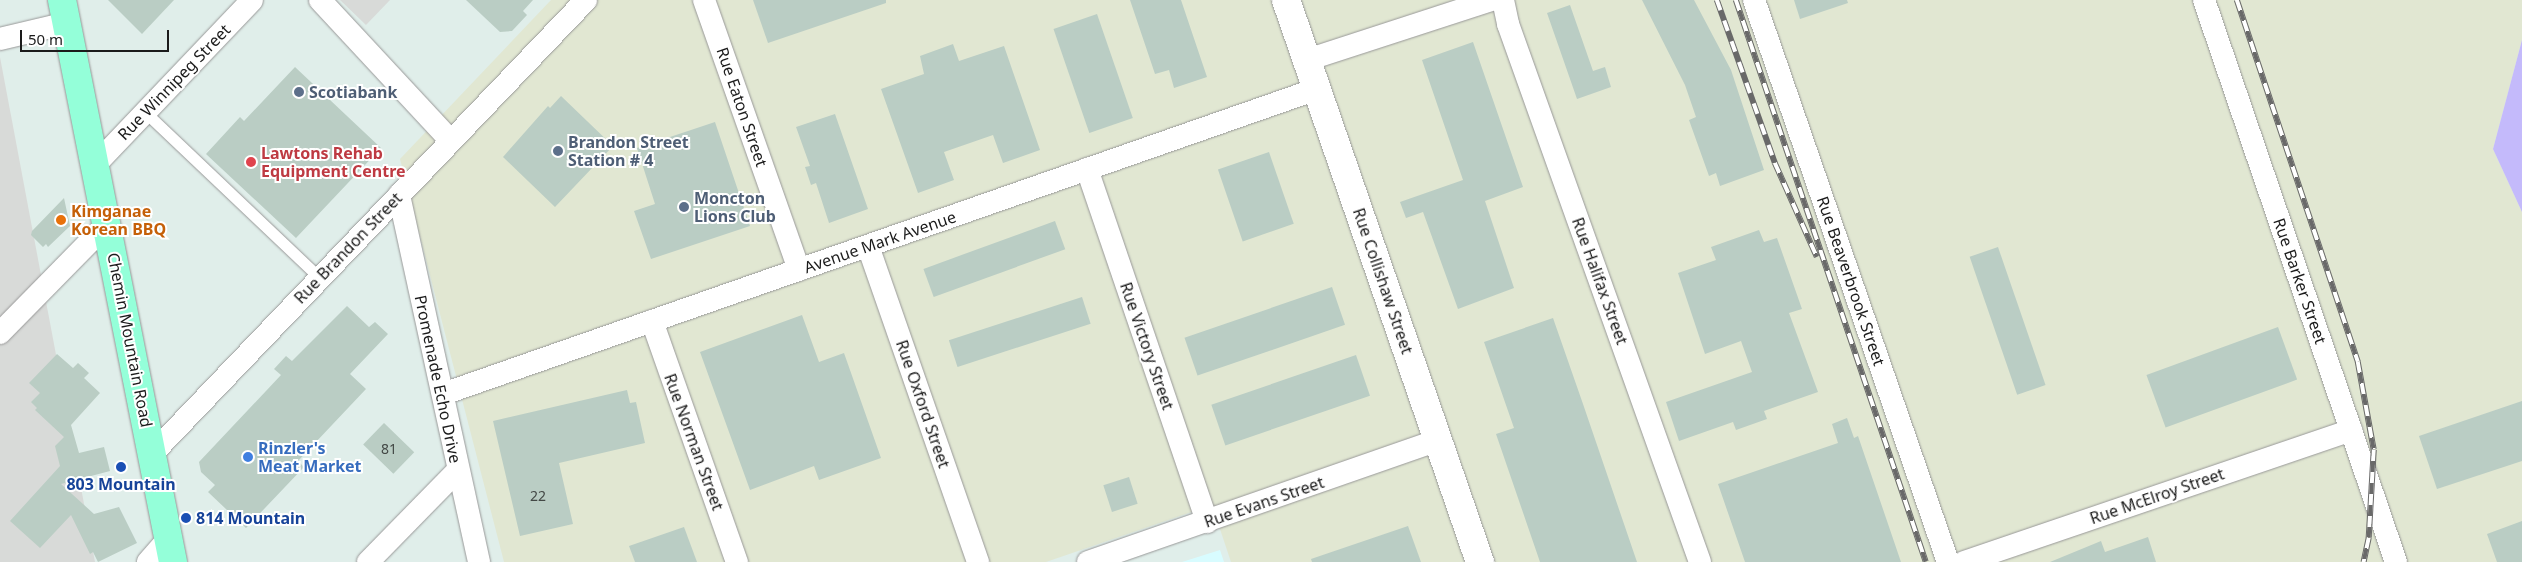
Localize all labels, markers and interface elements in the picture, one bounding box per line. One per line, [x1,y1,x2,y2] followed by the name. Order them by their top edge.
[22,20,171,52] scale bar
[114,20,234,144] street label: Rue Winnipeg Street
[28,29,63,49] text: 50 m
[713,45,771,169] street label: Rue Eaton Street
[309,82,397,102] place label: Scotiabank
[293,86,305,98] marker: Scotiabank
[568,132,689,170] place label: Brandon Street Station # 4
[261,143,406,181] place label: Lawtons Rehab Equipment Centre
[552,145,564,157] marker: Brandon Street Station # 4
[245,156,257,168] marker: Lawtons Rehab Equipment Centre
[694,188,776,226] place label: Moncton Lions Club
[290,189,406,307] street label: Rue Brandon Street
[1813,194,1889,368] street label: Rue Beaverbrook Street
[71,201,166,239] place label: Kimganae Korean BBQ
[678,201,690,213] marker: Moncton Lions Club
[1349,205,1417,357] street label: Rue Collishaw Street
[802,207,958,277] street label: Avenue Mark Avenue
[55,214,67,226] marker: Kimganae Korean BBQ
[1568,215,1632,347] street label: Rue Halifax Street
[2269,215,2331,347] street label: Rue Barker Street
[104,251,156,429] street label: Chemin Mountain Road
[1116,280,1178,412] street label: Rue Victory Street
[411,293,465,465] street label: Promenade Echo Drive
[892,337,954,471] street label: Rue Oxford Street
[660,371,728,513] street label: Rue Norman Street
[258,438,362,476] place label: Rinzler's Meat Market
[381,441,397,457] house number: 81
[242,451,254,463] marker: Rinzler's Meat Market
[115,461,127,473] marker: 803 Mountain
[2087,464,2227,528] street label: Rue McElroy Street
[1202,473,1326,531] street label: Rue Evans Street
[66,474,176,494] place label: 803 Mountain
[530,488,546,504] house number: 22
[196,508,305,528] place label: 814 Mountain
[180,512,192,524] marker: 814 Mountain

